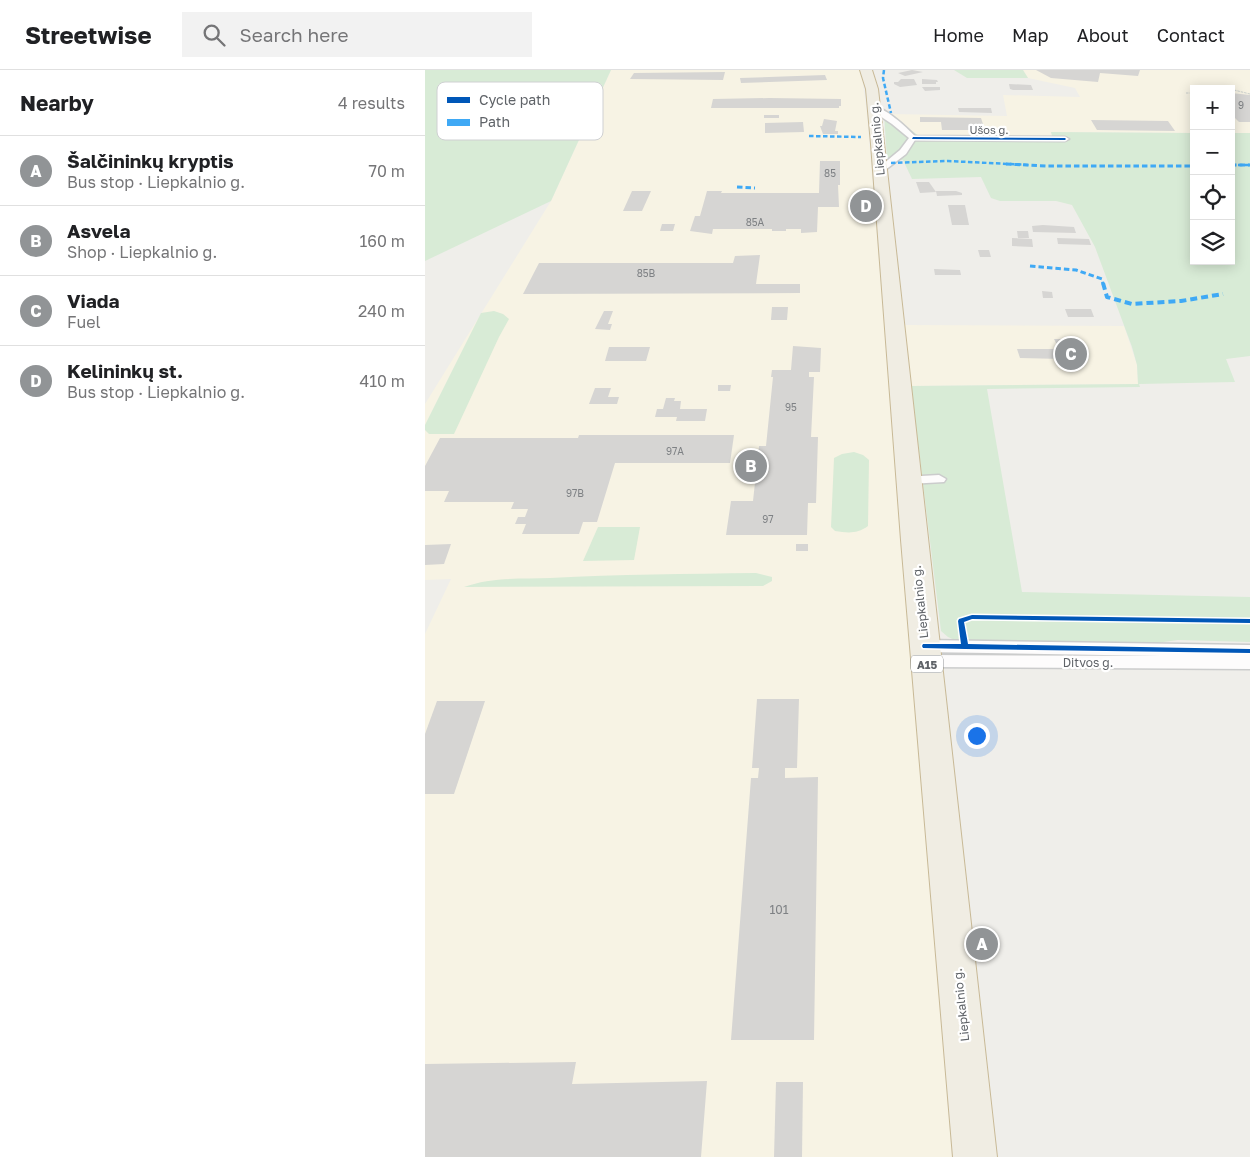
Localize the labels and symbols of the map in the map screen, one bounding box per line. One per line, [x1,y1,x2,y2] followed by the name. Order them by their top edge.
[437,82,603,140] legend
[479,91,550,108] text: Cycle path
[1238,99,1244,111] house number: 9
[866,102,888,176] street label: Liepkalnio g.
[479,113,510,130] text: Path
[969,123,1009,136] street label: Ušos g.
[824,167,836,179] house number: 85
[850,187,882,225] pin: D
[746,216,765,228] house number: 85A
[637,267,656,279] house number: 85B
[1055,335,1087,373] pin: C
[785,401,797,413] house number: 95
[666,445,684,457] house number: 97A
[735,447,767,485] pin: B
[566,487,584,499] house number: 97B
[762,513,774,525] house number: 97
[909,565,931,639] street label: Liepkalnio g.
[1063,655,1113,670] street label: Ditvos g.
[911,656,943,672] road number: A15
[964,723,990,749] your location
[769,902,789,917] house number: 101
[966,925,998,963] pin: A
[950,968,972,1042] street label: Liepkalnio g.

